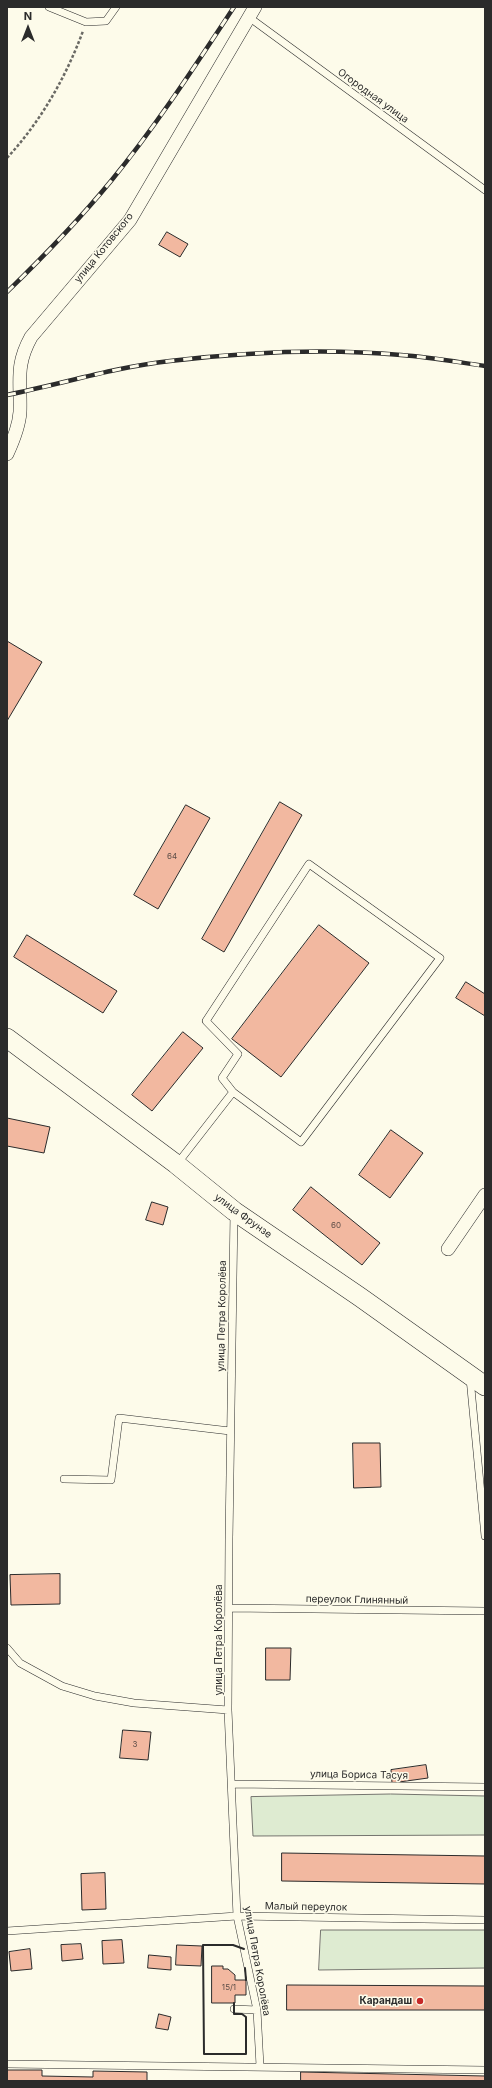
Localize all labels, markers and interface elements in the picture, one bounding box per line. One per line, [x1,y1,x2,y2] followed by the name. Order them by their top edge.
[8,8,48,48] north arrow
[24,9,32,23] text: N
[335,66,411,126] street label: Огородная улица
[72,211,136,285] street label: улица Котовского
[167,852,177,862] house number: 64
[212,1191,274,1241] street label: улица Фрунзе
[331,1221,341,1231] house number: 60
[215,1260,229,1372] street label: улица Петра Королёва
[213,1584,225,1696] street label: улица Петра Королёва
[306,1593,408,1607] street label: переулок Глинянный
[133,1740,137,1750] house number: 3
[310,1768,408,1782] street label: улица Бориса Тасуя
[265,1900,347,1914] street label: Малый переулок
[241,1905,273,2017] street label: улица Петра Королёва
[222,1983,236,1993] house number: 15/1
[359,1995,412,2007] place label: Карандаш
[415,1996,425,2006] marker: Карандаш

